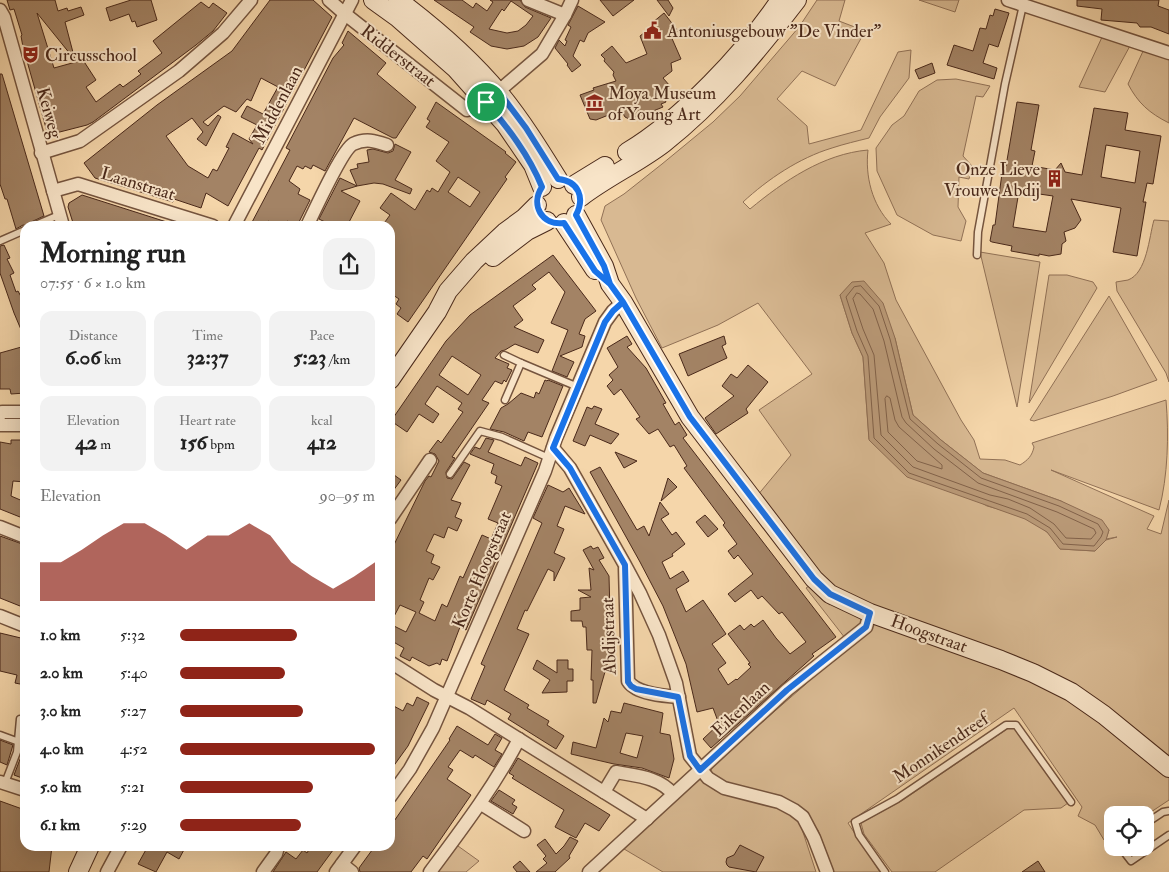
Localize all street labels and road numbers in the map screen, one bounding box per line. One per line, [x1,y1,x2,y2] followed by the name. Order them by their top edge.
[356,20,440,93] street label: Ridderstraat
[248,62,308,148] street label: Middenlaan
[31,85,68,142] street label: Keiweg
[98,162,178,206] street label: Laanstraat
[447,508,517,632] street label: Korte Hoogstraat
[596,597,622,676] street label: Abdijstraat
[887,610,971,659] street label: Hoogstraat
[707,676,775,742] street label: Eikenlaan
[889,706,996,788] street label: Monnikendreef

